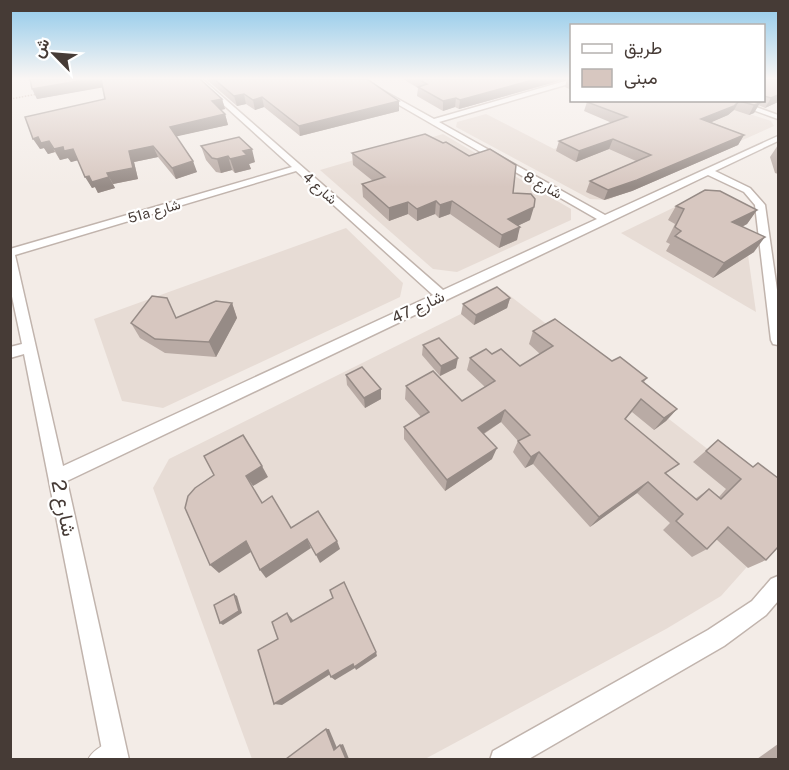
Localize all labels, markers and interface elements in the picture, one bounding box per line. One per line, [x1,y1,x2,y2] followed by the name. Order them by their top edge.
[24,24,84,84] north arrow
[570,24,765,102] legend
[28,35,54,61] text: ش
[624,37,662,59] text: طريق
[624,67,658,89] text: مبنى
[520,168,565,204] street label: شارع 8
[298,169,340,210] street label: شارع 4
[126,196,183,229] street label: 51a شارع
[389,287,448,329] street label: شارع 47
[44,478,82,539] street label: شارع 2

